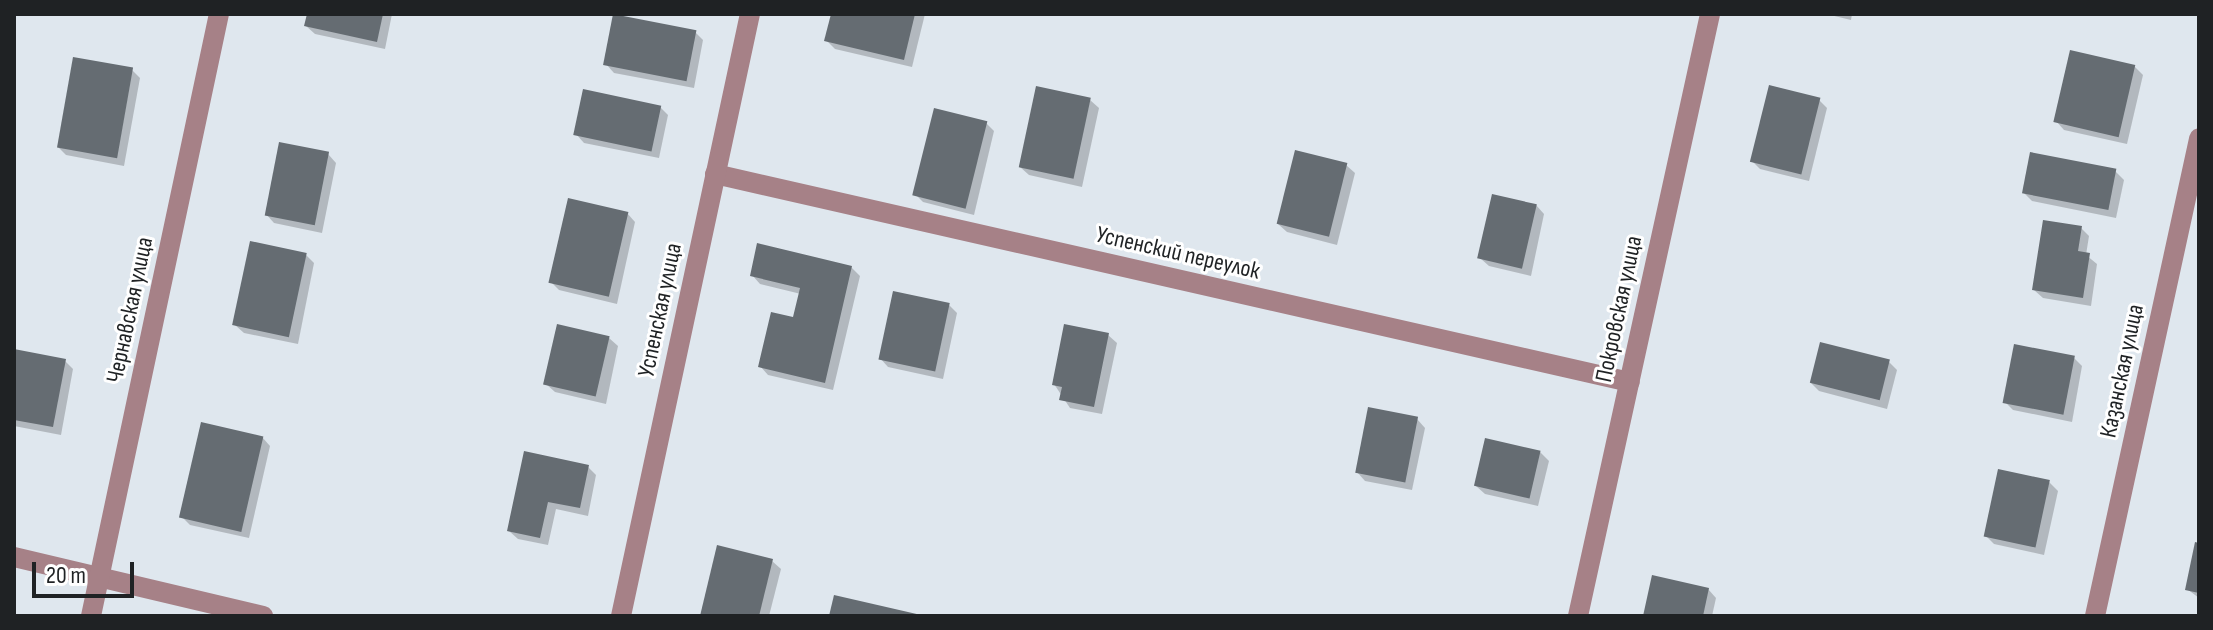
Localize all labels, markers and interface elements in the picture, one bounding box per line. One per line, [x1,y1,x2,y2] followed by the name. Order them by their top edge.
[1093,220,1263,286] street label: Успенский переулок
[1589,233,1649,385] street label: Покровская улица
[100,234,160,386] street label: Чернавская улица
[632,240,688,380] street label: Успенская улица
[2094,302,2150,440] street label: Казанская улица
[36,546,138,596] scale bar
[46,561,86,590] text: 20 m

